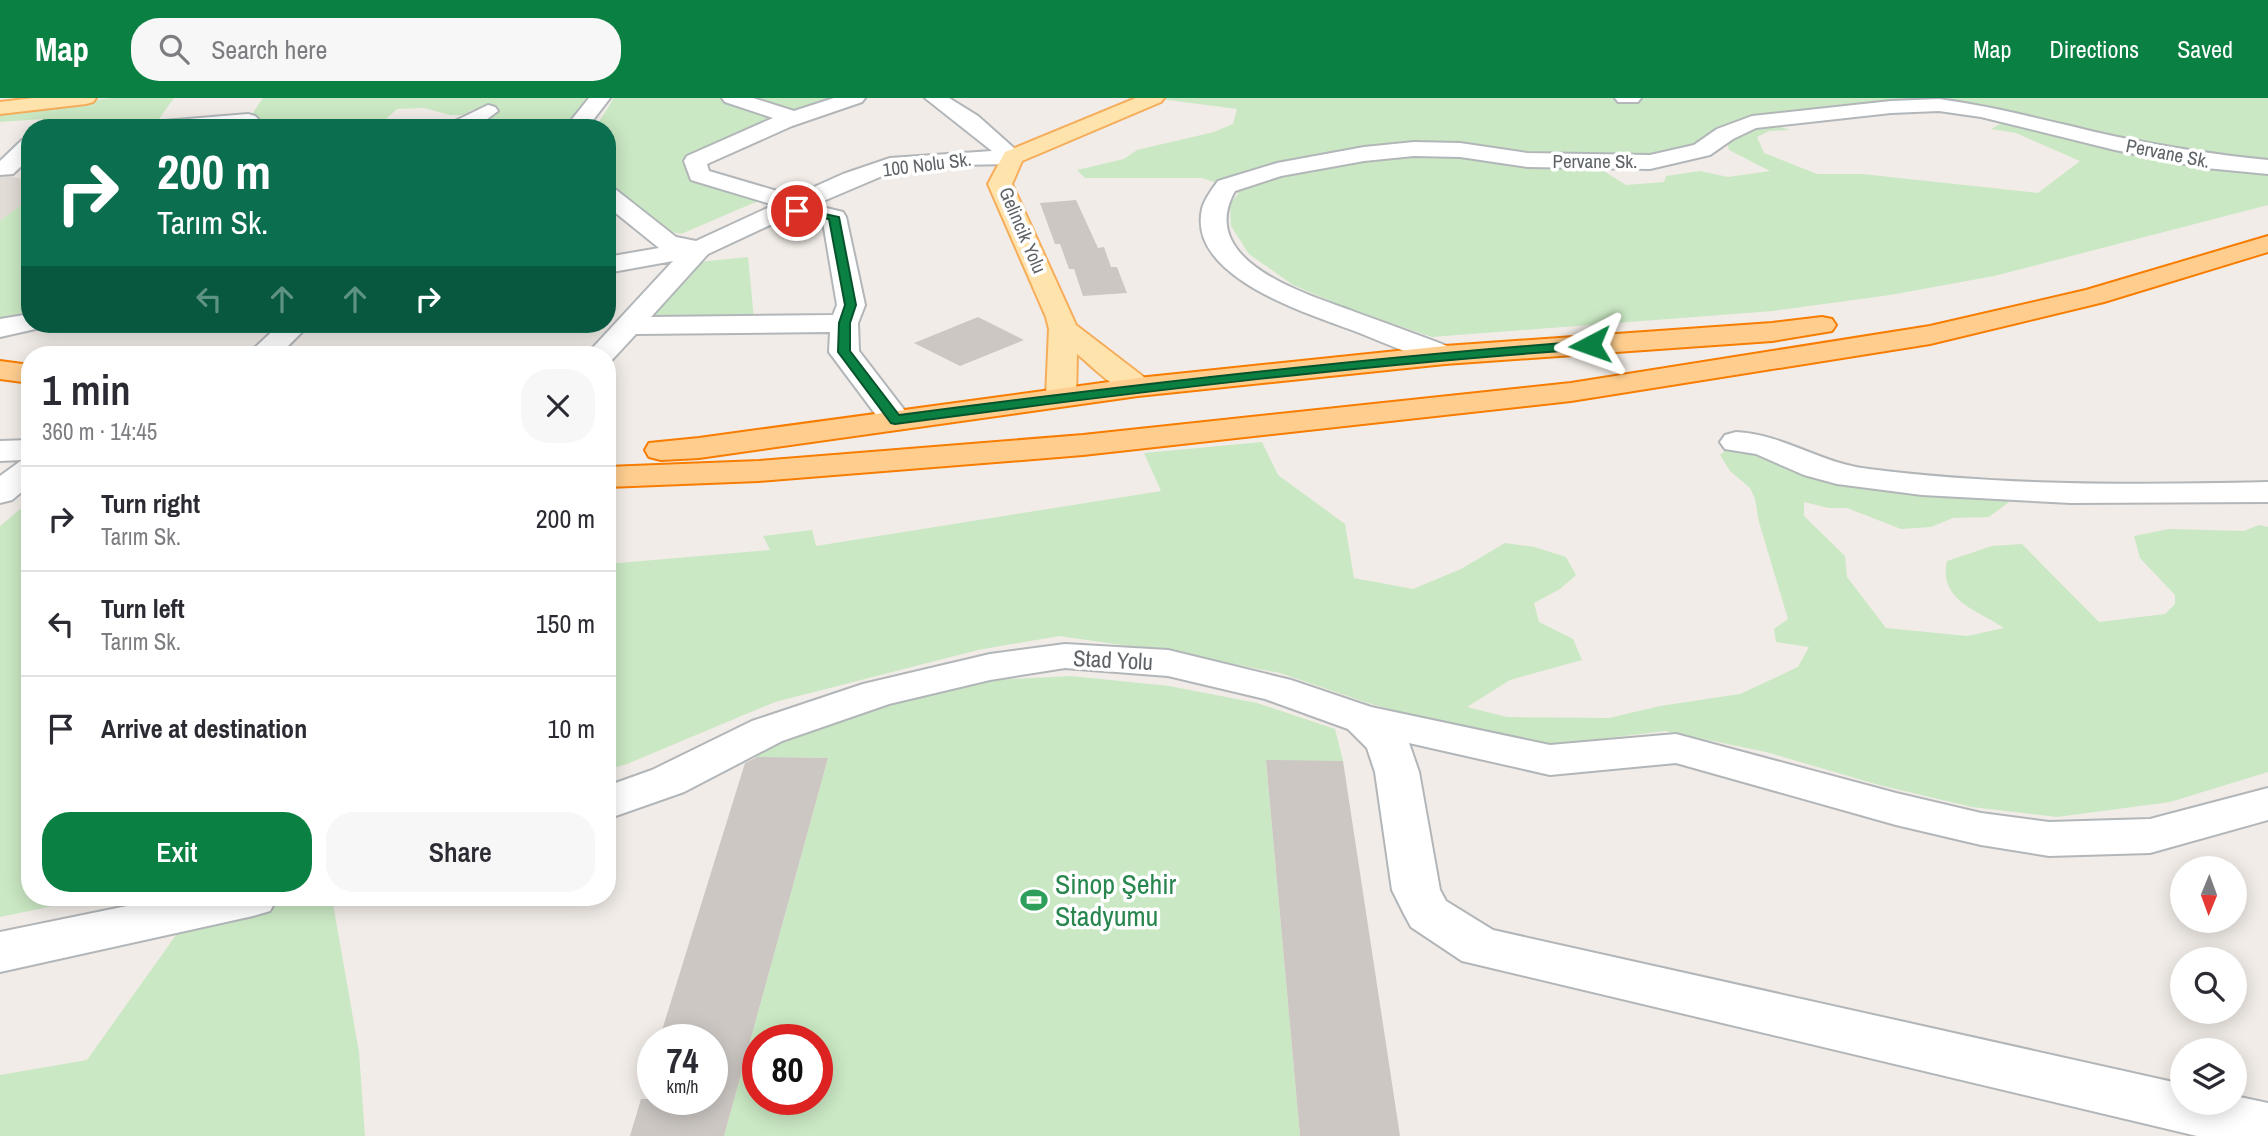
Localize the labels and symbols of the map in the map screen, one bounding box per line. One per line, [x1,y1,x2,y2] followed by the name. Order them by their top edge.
[2124,132,2212,174] street label: Pervane Sk.
[881,146,973,182] street label: 100 Nolu Sk.
[1553,148,1637,174] street label: Pervane Sk.
[767,181,827,241] pin
[993,183,1053,277] street label: Gelincik Yolu
[1553,308,1627,382] position arrow
[1072,642,1154,677] street label: Stad Yolu
[2170,856,2247,933] north arrow
[1055,865,1177,935] place label: Sinop Şehir Stadyumu
[1019,885,1049,915] sports icon: Sinop Şehir Stadyumu
[742,1024,833,1115] speed limit sign: 80

